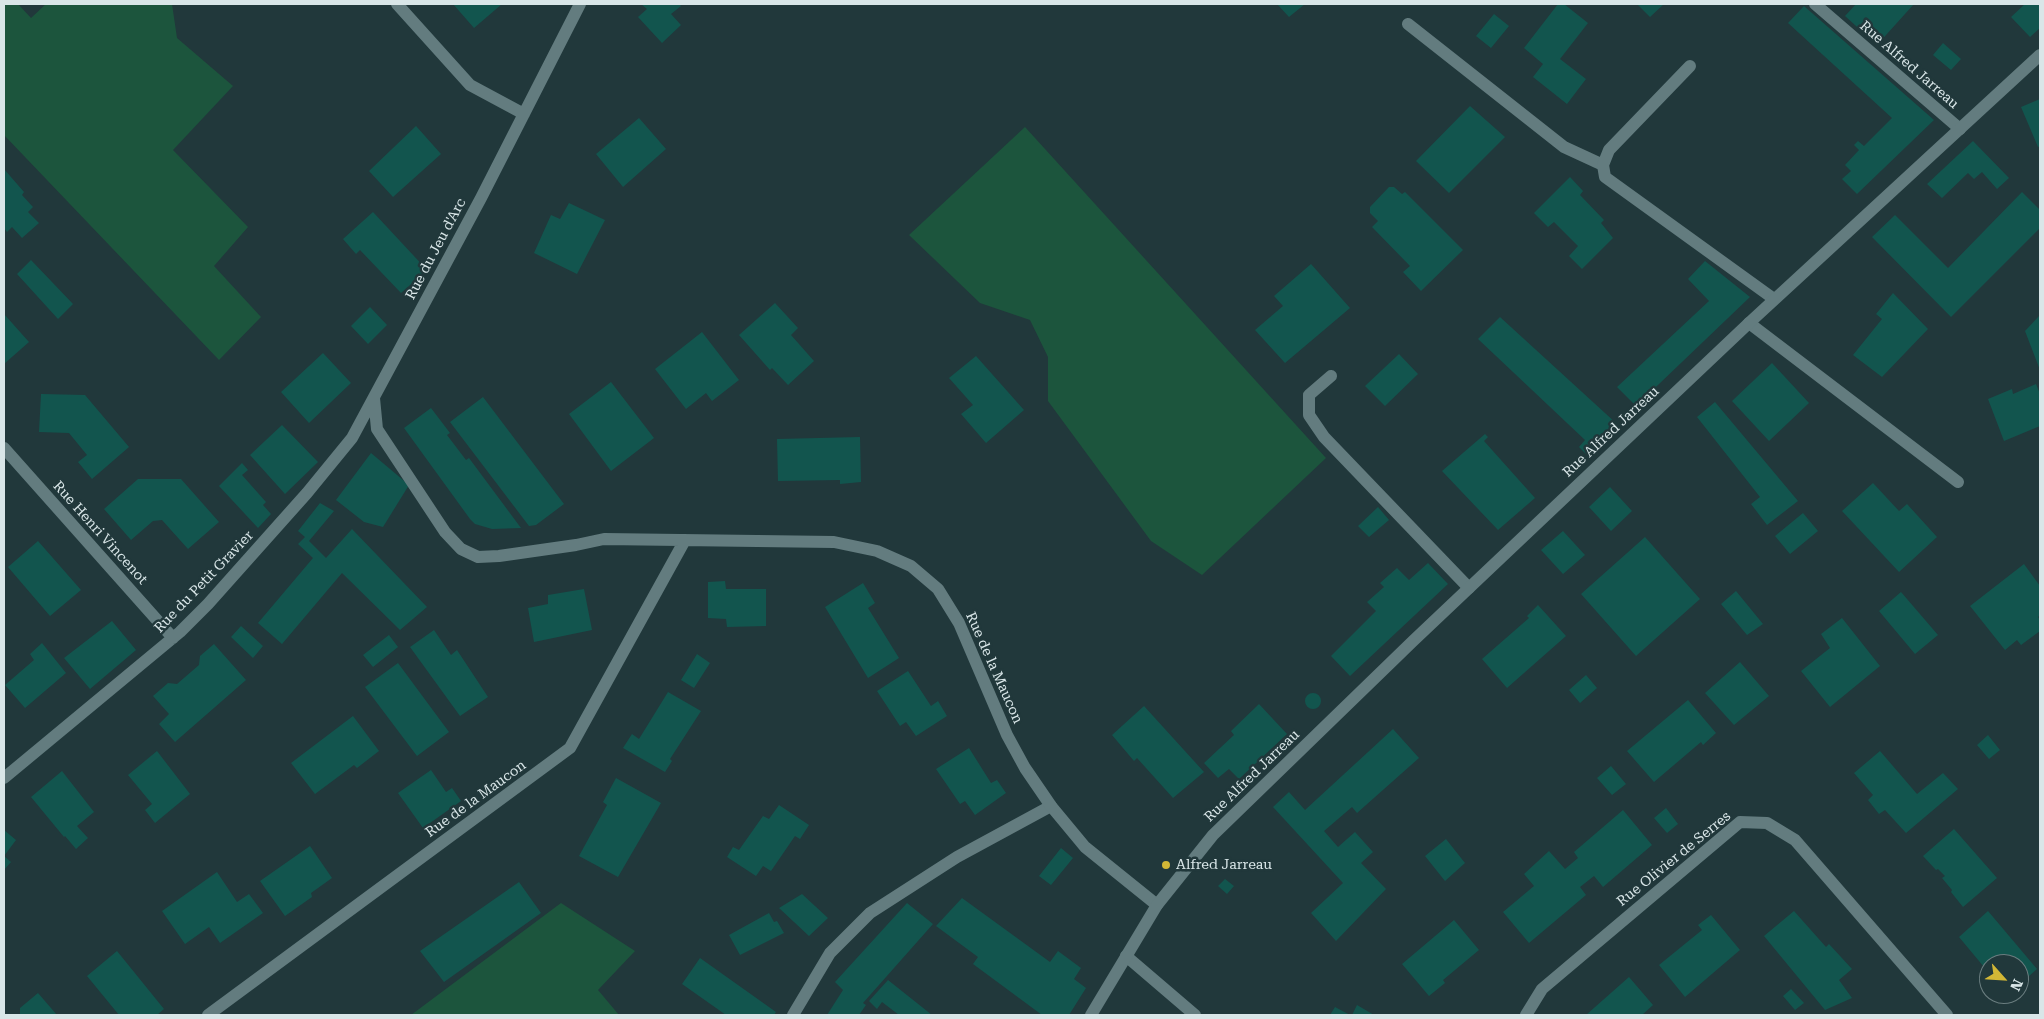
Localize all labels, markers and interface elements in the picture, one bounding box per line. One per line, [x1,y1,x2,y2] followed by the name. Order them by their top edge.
[1856,18,1962,112] street label: Rue Alfred Jarreau
[402,196,470,302] street label: Rue du Jeu d'Arc
[1559,383,1663,481] street label: Rue Alfred Jarreau
[49,478,151,588] street label: Rue Henri Vincenot
[151,527,257,637] street label: Rue du Petit Gravier
[962,610,1026,726] street label: Rue de la Maucon
[1201,726,1303,826] street label: Rue Alfred Jarreau
[423,757,529,841] street label: Rue de la Maucon
[1614,808,1734,910] street label: Rue Olivier de Serres
[1176,857,1272,873] place label: Alfred Jarreau
[1160,859,1172,871] marker: Alfred Jarreau
[1979,954,2029,1004] north arrow
[2007,977,2026,993] text: N

